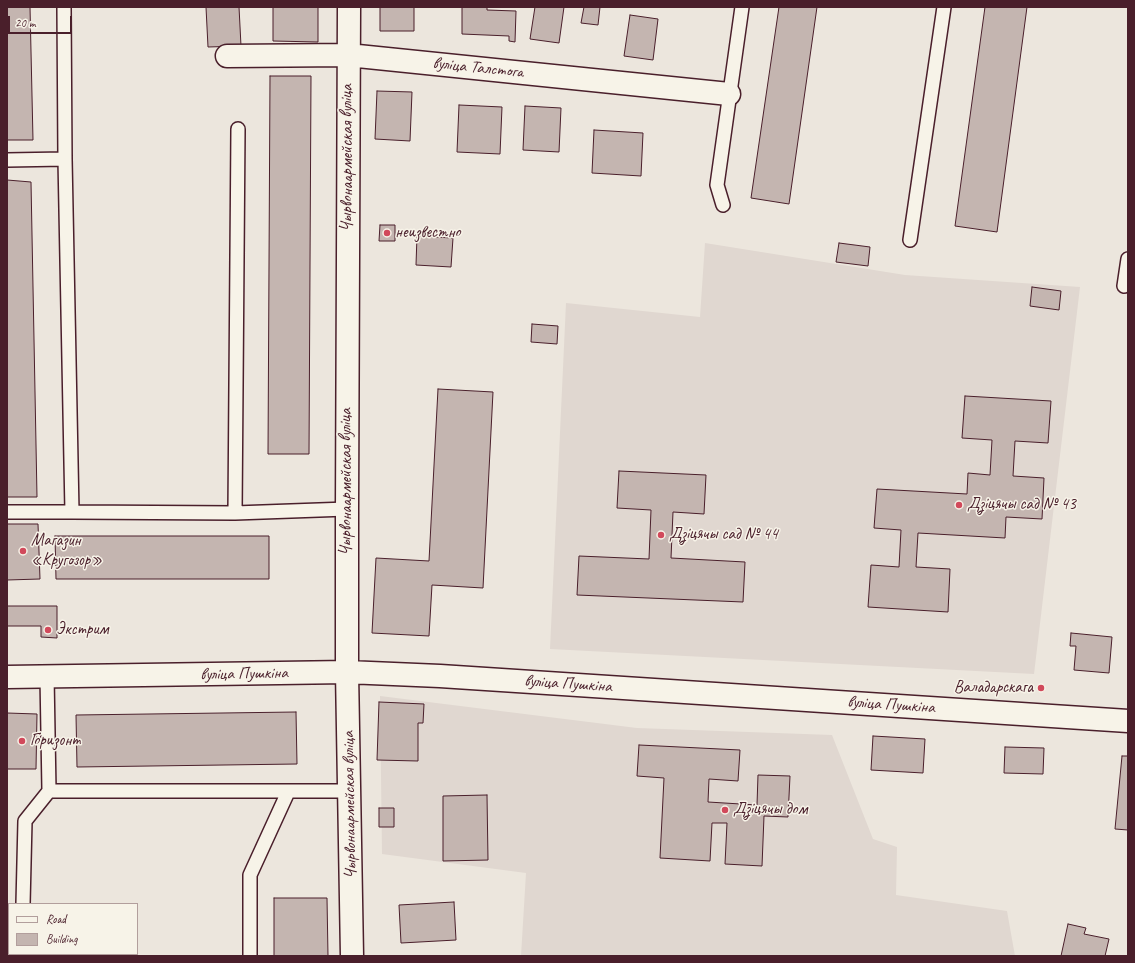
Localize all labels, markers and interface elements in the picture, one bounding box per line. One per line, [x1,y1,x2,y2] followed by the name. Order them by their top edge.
[10,8,74,34] scale bar
[15,15,35,31] text: 20 m
[432,53,524,83] street label: вуліца Талстога
[338,84,358,232] street label: Чырвонаармейская вуліца
[395,223,461,243] place label: неизвестно
[382,228,392,238] marker: неизвестно
[337,408,357,556] street label: Чырвонаармейская вуліца
[967,495,1076,515] place label: Дзіцячы сад № 43
[954,500,964,510] marker: Дзіцячы сад № 43
[669,525,778,545] place label: Дзіцячы сад № 44
[656,530,666,540] marker: Дзіцячы сад № 44
[31,531,102,571] place label: Магазин «Кругозор»
[18,546,28,556] marker: Магазин «Кругозор»
[56,620,108,640] place label: Экстрим
[43,625,53,635] marker: Экстрим
[200,663,288,685] street label: вуліца Пушкіна
[524,671,612,697] street label: вуліца Пушкіна
[954,678,1033,698] place label: Валадарскага
[1036,683,1046,693] marker: Валадарскага
[847,692,935,718] street label: вуліца Пушкіна
[30,731,80,751] place label: Горизонт
[339,731,361,879] street label: Чырвонаармейская вуліца
[17,736,27,746] marker: Горизонт
[733,800,807,820] place label: Дзіцячы дом
[720,805,730,815] marker: Дзіцячы дом
[8,903,138,955] legend
[46,911,66,927] text: Road
[46,931,78,947] text: Building

